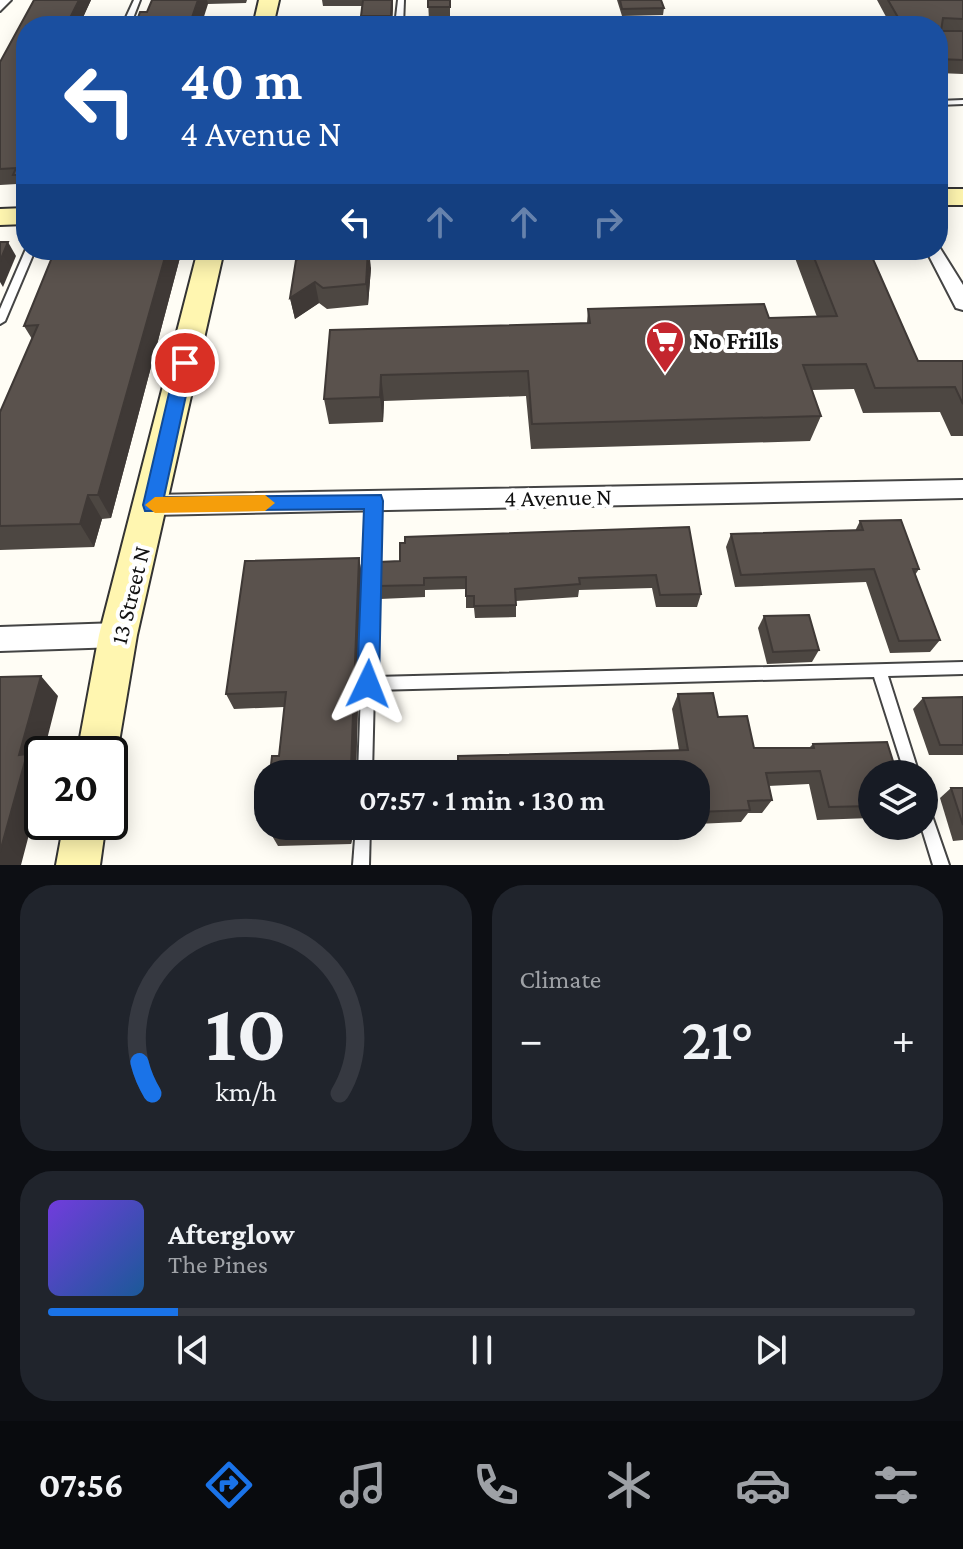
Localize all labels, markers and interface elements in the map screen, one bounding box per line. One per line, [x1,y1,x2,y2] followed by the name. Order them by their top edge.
[48,48,152,152] icon: left
[180,49,302,111] text: 40 m
[180,114,342,154] text: 4 Avenue N
[334,200,378,244] icon: left
[418,200,462,244] icon: ahead
[502,200,546,244] icon: ahead
[586,200,630,244] icon: right
[644,319,686,374] supermarket icon: No Frills
[693,327,779,354] place label: No Frills
[151,329,219,397] pin
[163,341,207,385] icon: arrive
[504,483,612,511] street label: 4 Avenue N
[105,543,155,647] street label: 13 Street N
[326,642,410,726] position arrow
[24,736,128,840] speed limit sign: 20
[858,760,938,840] map controls
[858,760,938,840] button: layers
[359,783,605,816] text: 07:57 · 1 min · 130 m
[520,965,601,994] text: Climate
[205,985,287,1078] text: 10
[681,1005,753,1072] text: 21°
[520,1015,543,1063] text: −
[892,1015,915,1063] text: +
[215,1075,277,1107] text: km/h
[168,1217,295,1250] text: Afterglow
[168,1250,268,1279] text: The Pines
[171,1328,215,1372] icon: previous
[460,1328,504,1372] icon: pause
[749,1328,793,1372] icon: next
[201,1457,257,1513] icon: directions
[335,1457,391,1513] icon: music
[468,1457,524,1513] icon: phone
[601,1457,657,1513] icon: climate
[735,1457,791,1513] icon: car
[868,1457,924,1513] icon: filters
[39,1465,124,1505] text: 07:56

